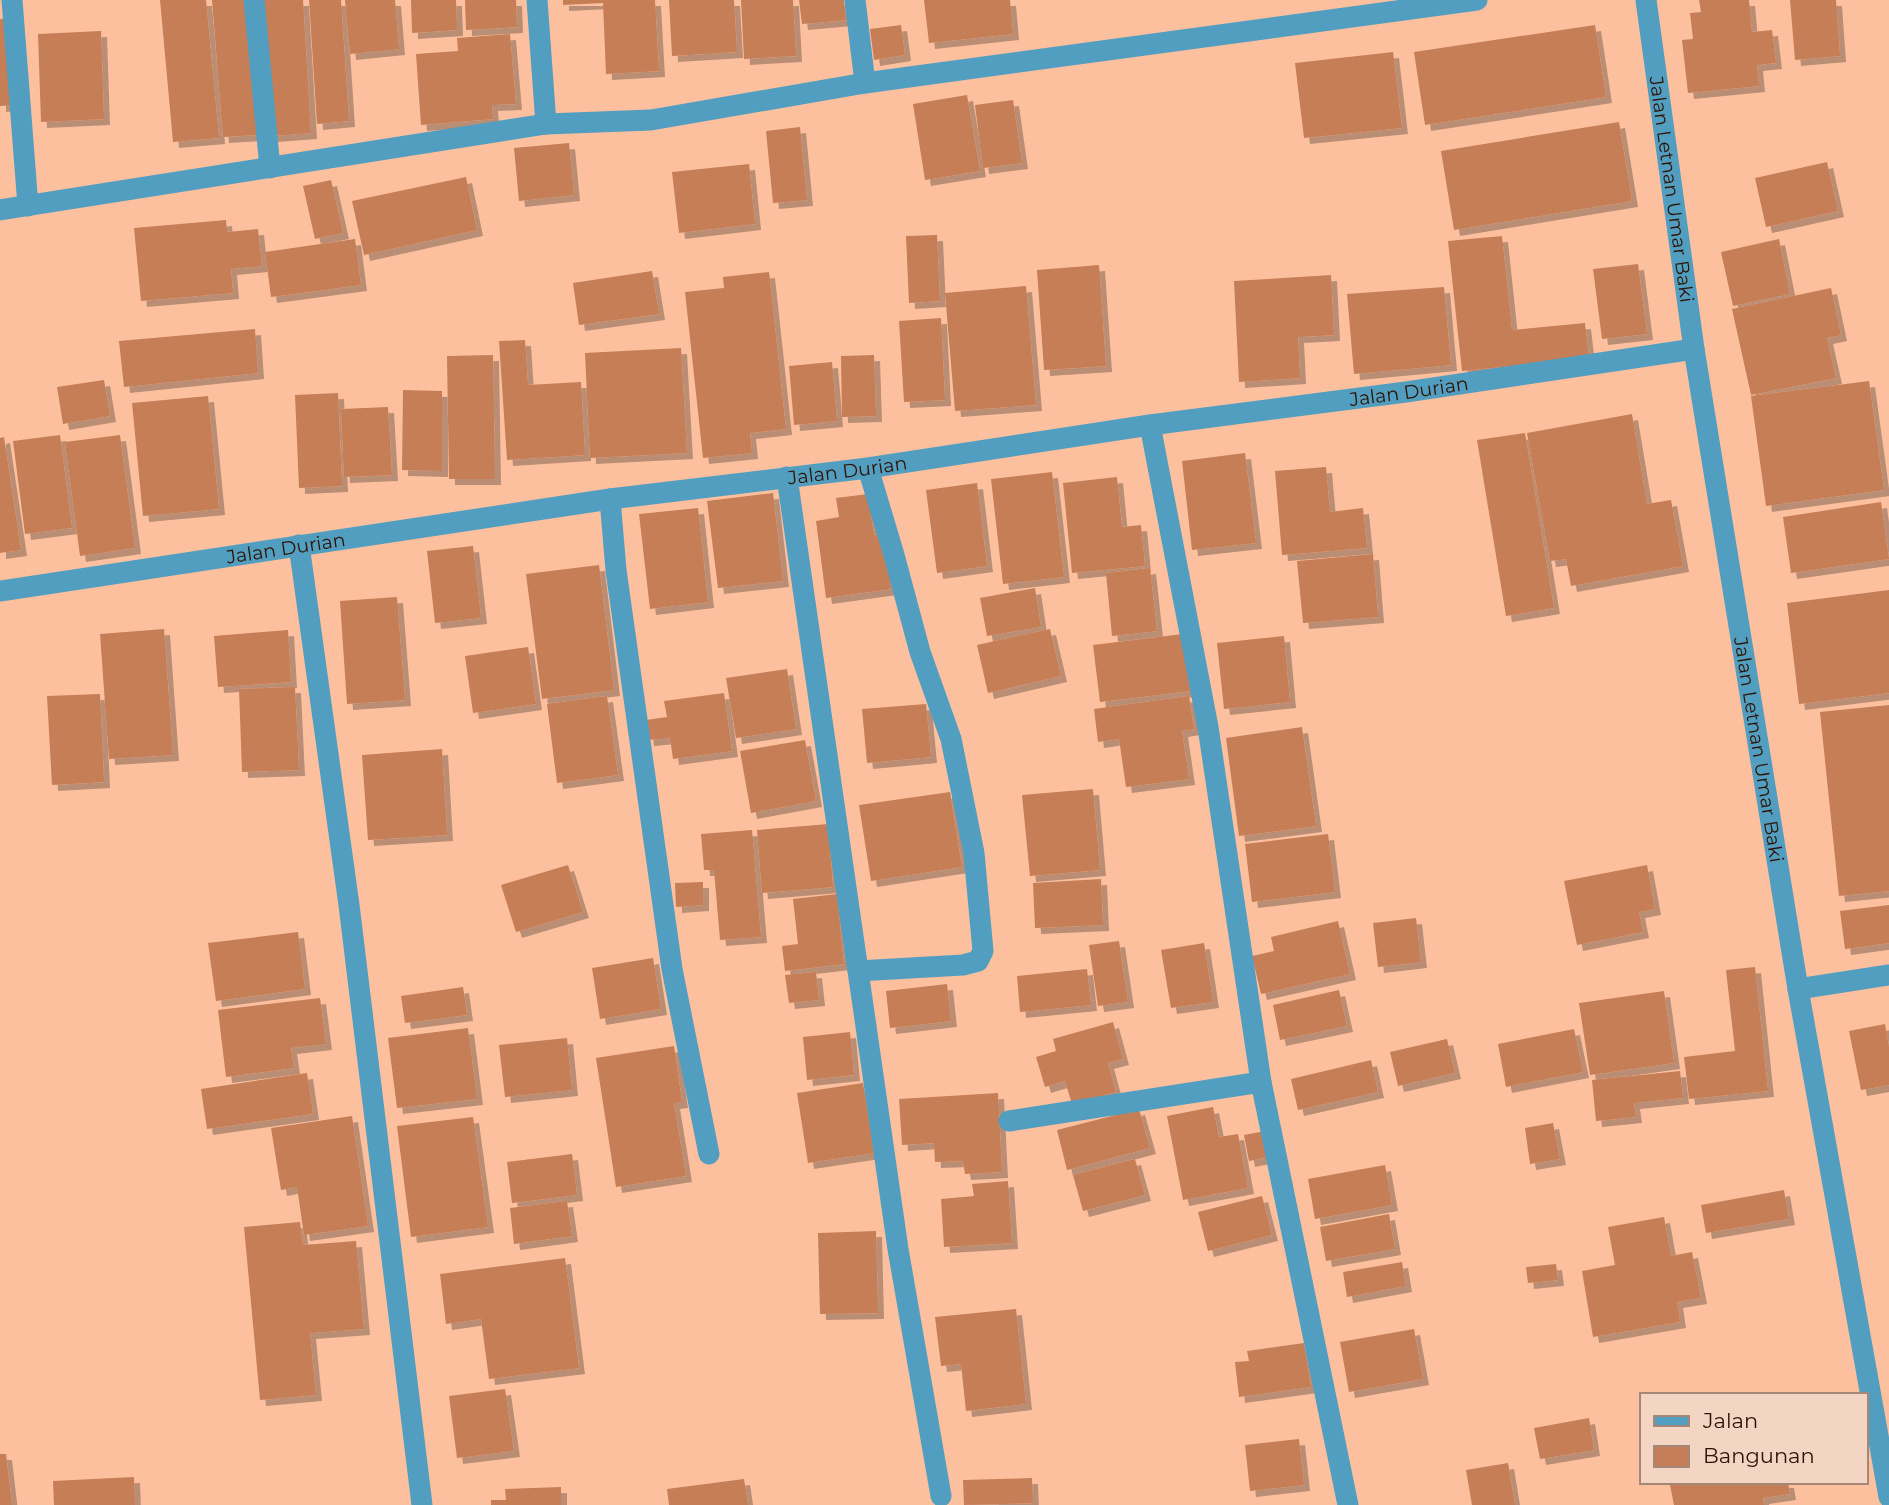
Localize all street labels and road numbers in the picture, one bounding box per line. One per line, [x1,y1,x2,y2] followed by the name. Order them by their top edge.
[1645,74,1699,304] street label: Jalan Letnan Umar Baki
[1347,371,1470,411] street label: Jalan Durian
[785,451,909,489] street label: Jalan Durian
[224,528,347,568] street label: Jalan Durian
[1729,634,1789,864] street label: Jalan Letnan Umar Baki

